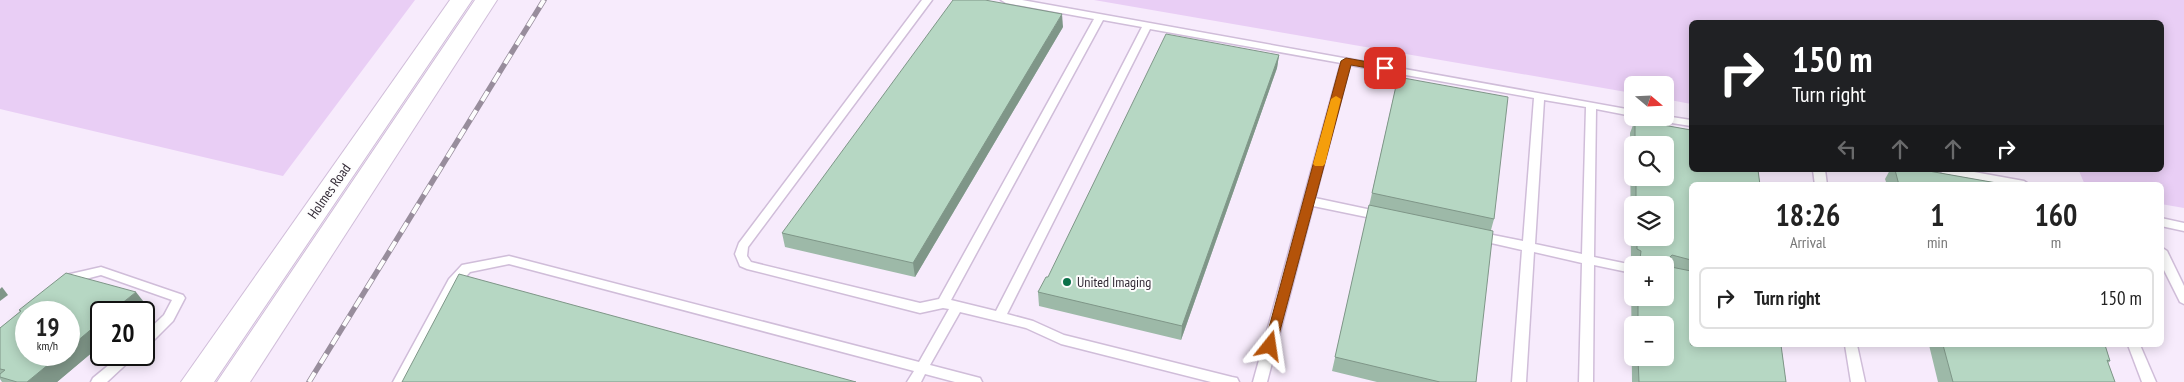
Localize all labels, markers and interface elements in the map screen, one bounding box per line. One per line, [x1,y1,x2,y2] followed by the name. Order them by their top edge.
[1792,36,1873,82] text: 150 m
[1709,40,1774,105] icon: right
[1364,47,1406,89] pin
[1371,54,1399,82] icon: arrive
[1624,76,1674,126] north arrow
[1624,76,1674,366] map controls
[1792,80,1866,108] text: Turn right
[1833,135,1861,163] icon: left
[1886,135,1914,163] icon: ahead
[1939,135,1967,163] icon: ahead
[1992,135,2020,163] icon: right
[1624,136,1674,186] button: search
[303,160,355,222] street label: Holmes Road
[1776,195,1840,234] text: 18:26
[1930,195,1945,234] text: 1
[2034,195,2077,234] text: 160
[1624,196,1674,246] button: layers
[1790,232,1826,252] text: Arrival
[1927,232,1948,252] text: min
[2051,232,2061,252] text: m
[1624,256,1674,306] button: +
[1077,273,1151,291] place label: United Imaging
[1061,276,1073,288] marker: United Imaging
[1711,284,1739,312] icon: right
[1754,286,1820,310] text: Turn right
[2100,286,2142,310] text: 150 m
[90,301,155,366] speed limit sign: 20
[36,311,59,343] text: 19
[1624,316,1674,366] button: −
[1243,319,1295,371] position arrow
[37,338,58,353] text: km/h

